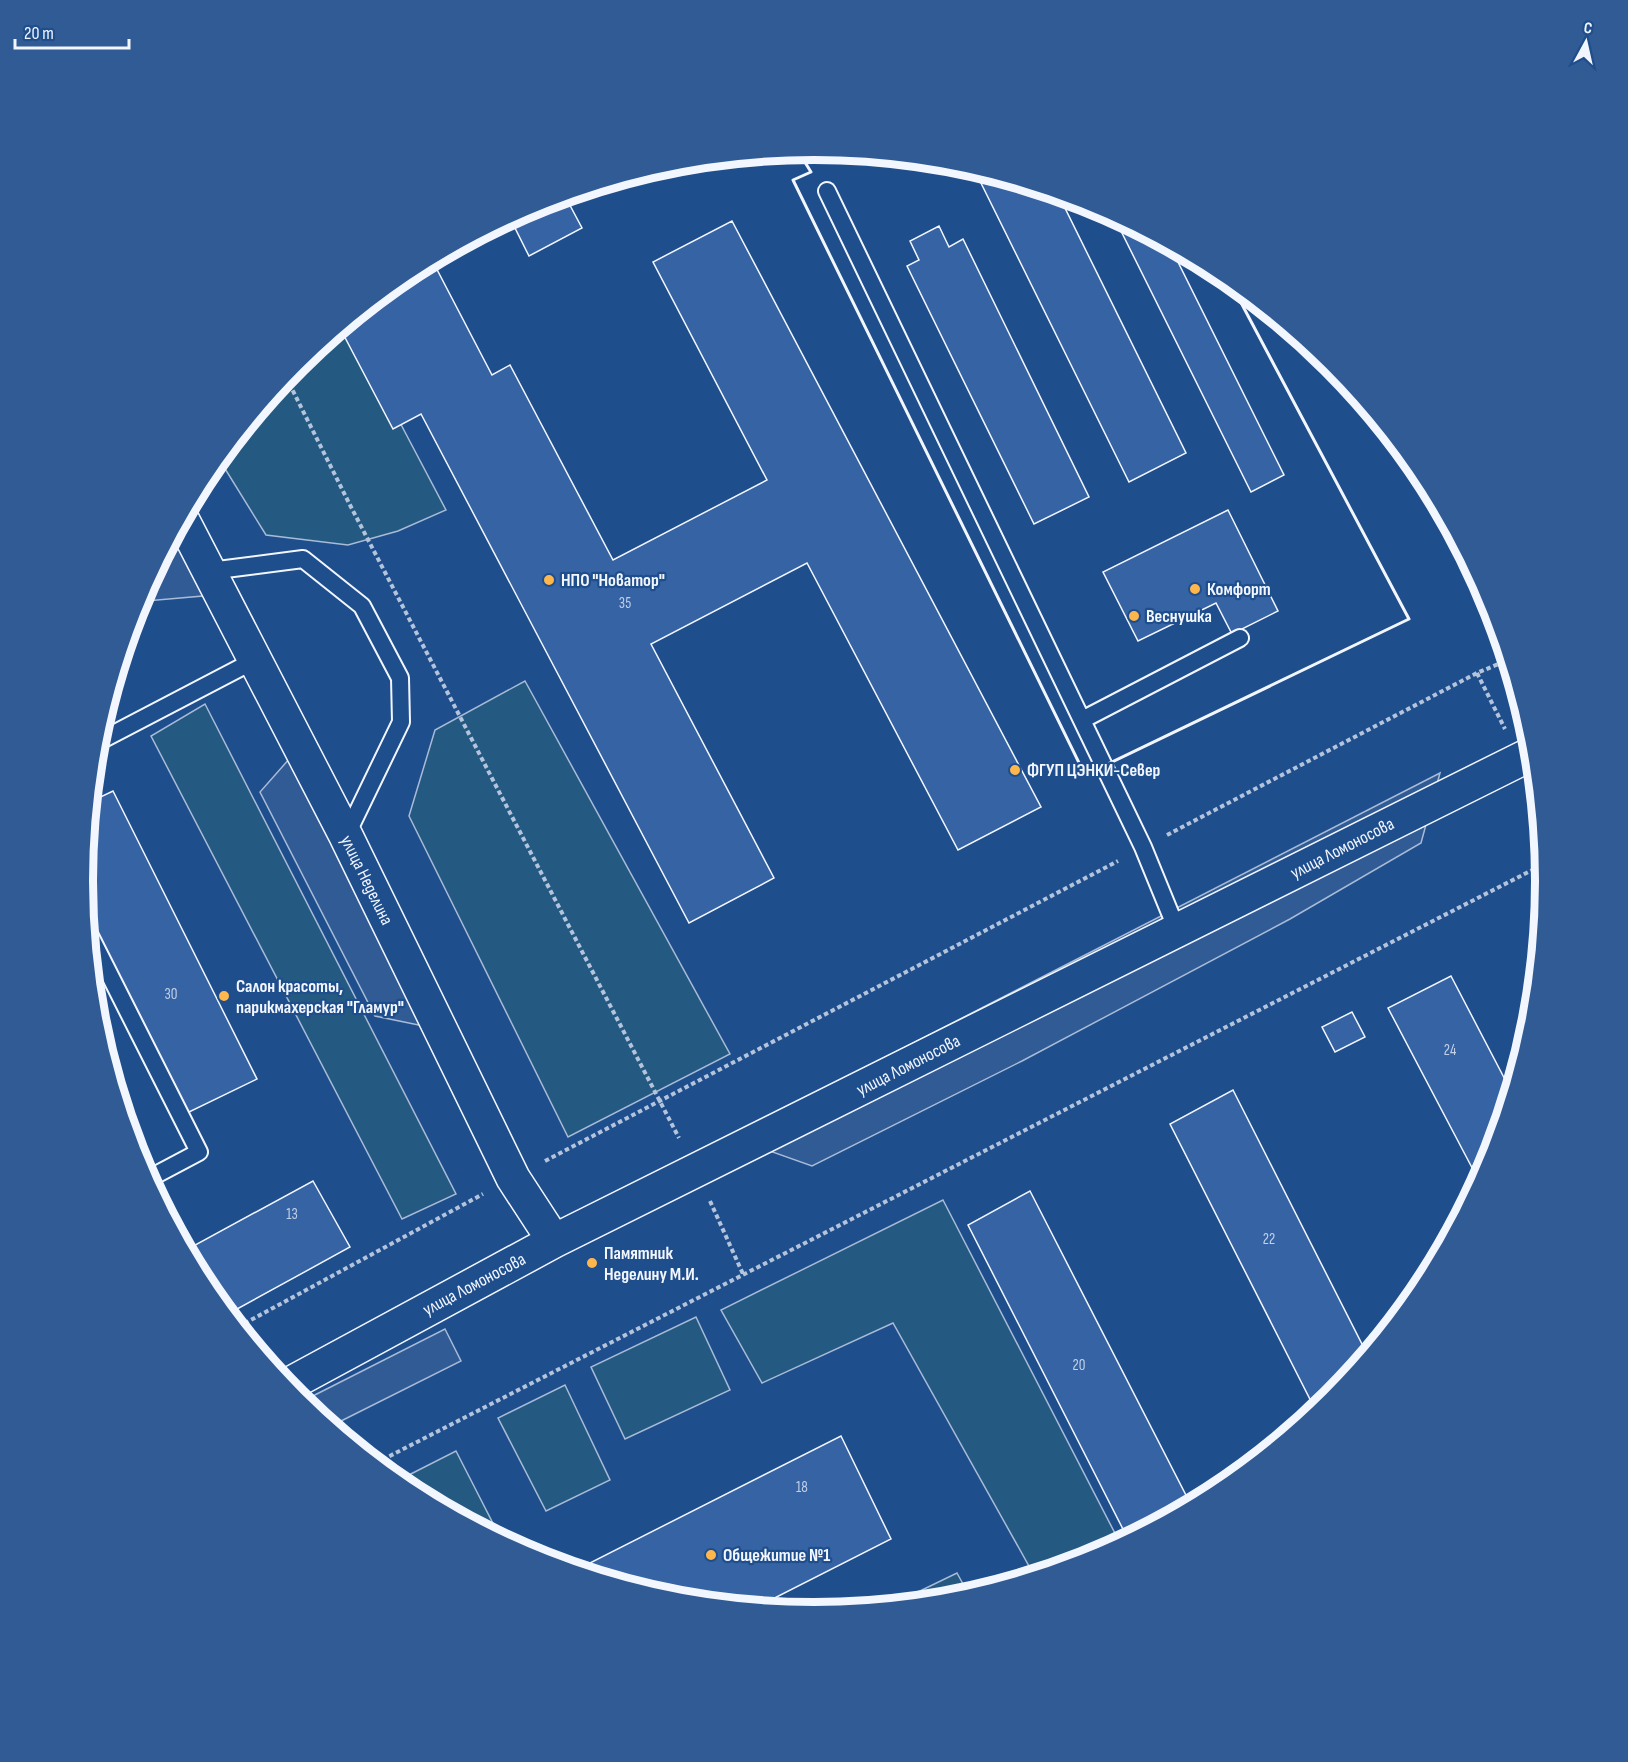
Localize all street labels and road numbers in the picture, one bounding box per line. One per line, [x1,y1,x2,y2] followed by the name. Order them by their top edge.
[1287,813,1398,884] street label: улица Ломоносова
[336,832,397,929] street label: улица Неделина
[853,1030,964,1101] street label: улица Ломоносова
[419,1248,529,1320] street label: улица Ломоносова

